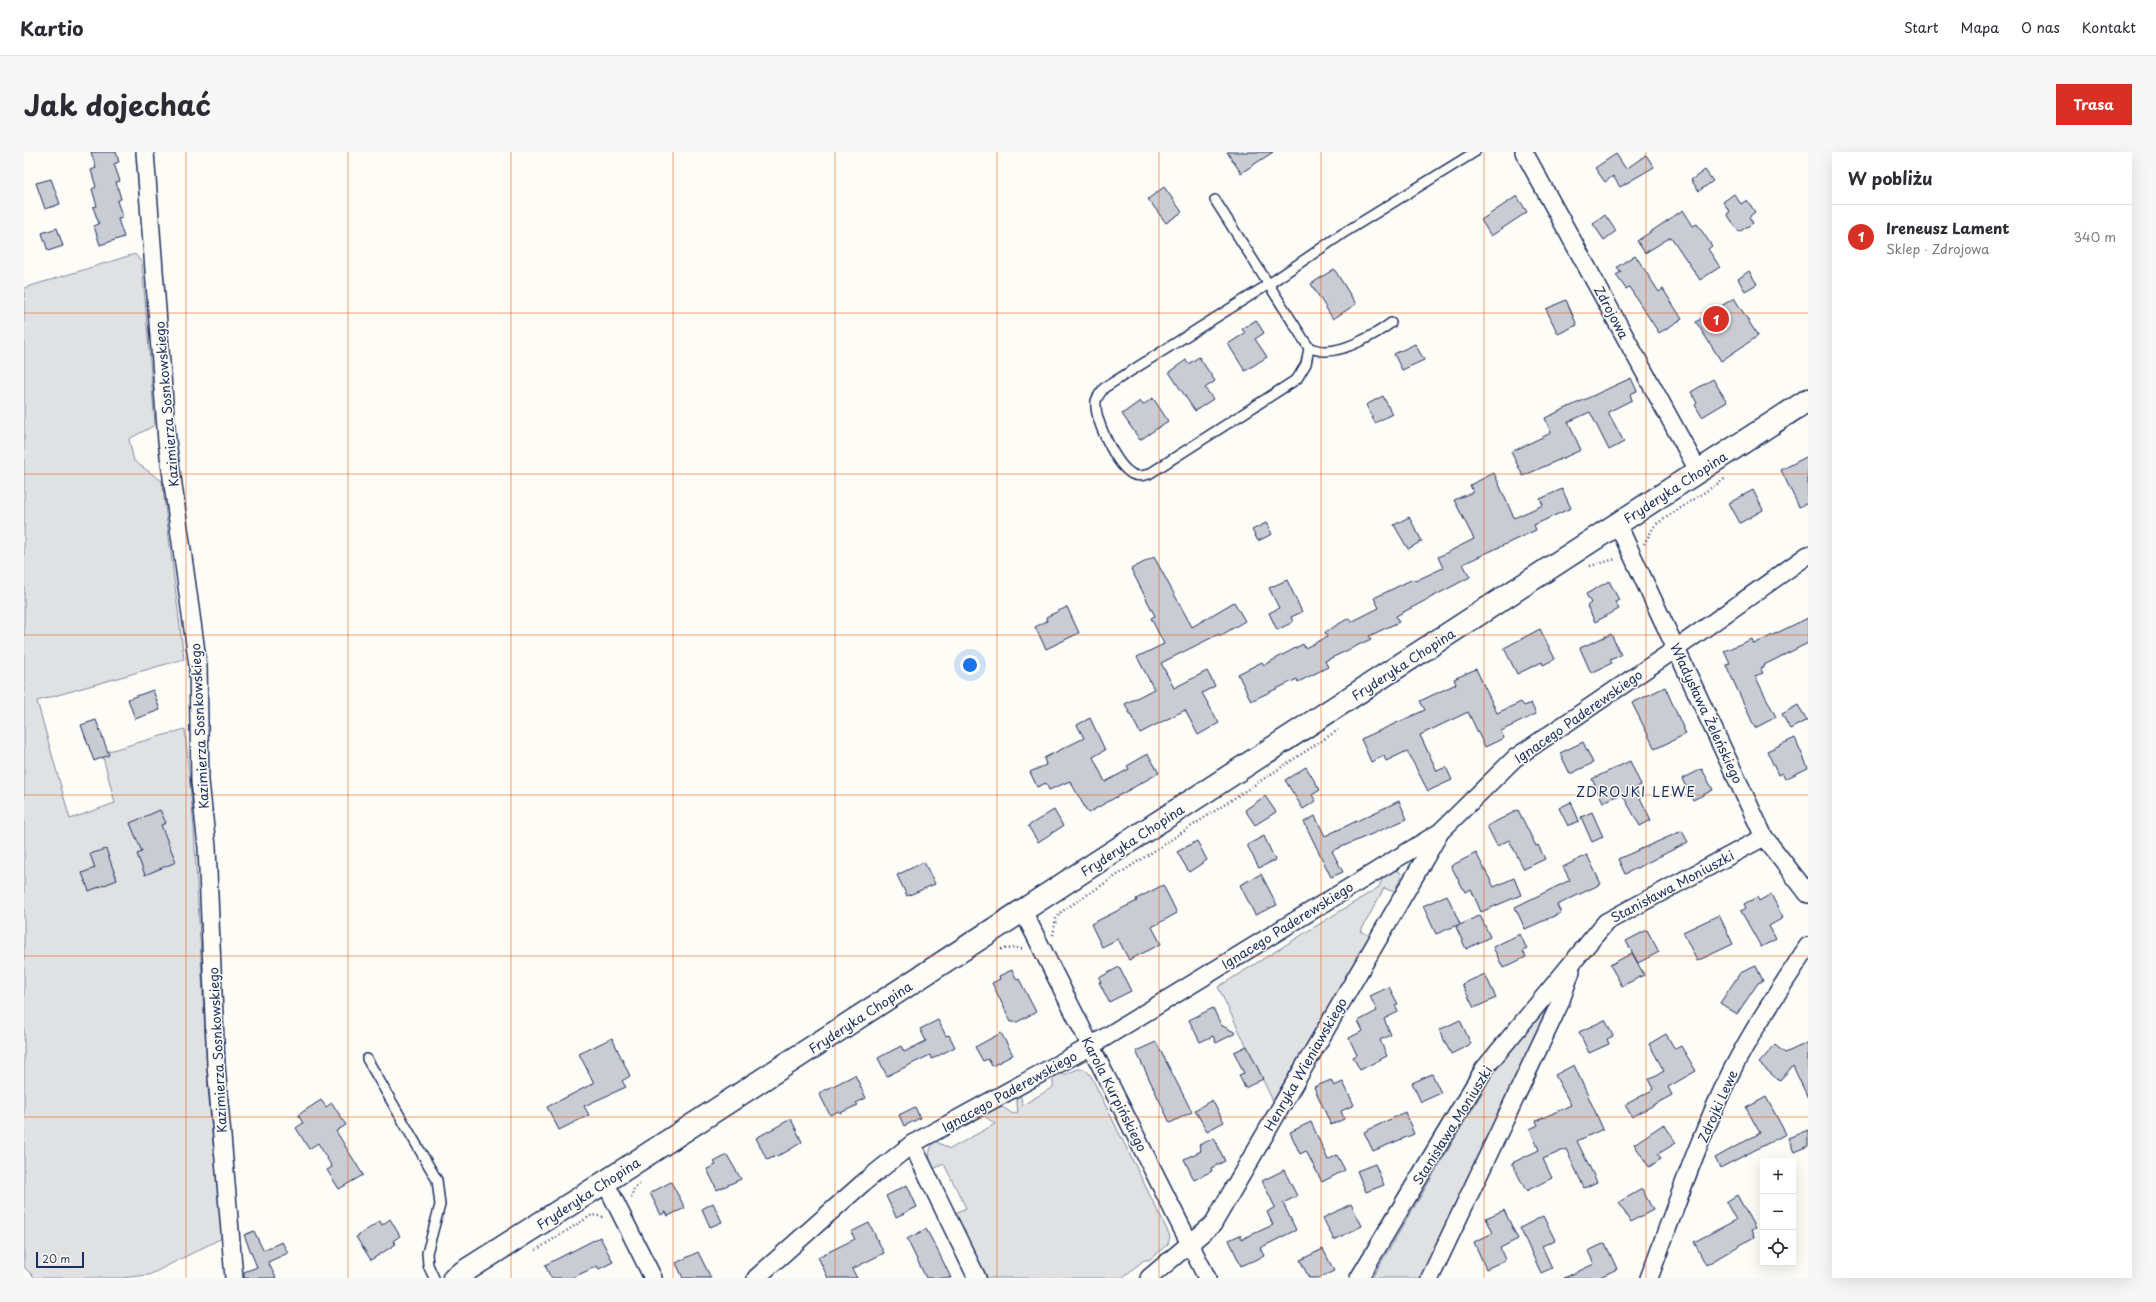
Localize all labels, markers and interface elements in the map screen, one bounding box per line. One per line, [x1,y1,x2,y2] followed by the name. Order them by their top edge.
[20,14,83,42] text: Kartio
[1904,17,1939,38] text: Start
[1961,17,1999,38] text: Mapa
[2021,17,2060,38] text: O nas
[2082,17,2136,38] text: Kontakt
[24,83,211,126] text: Jak dojechać
[2056,84,2132,125] button: Trasa
[1848,165,1933,191] text: W pobliżu
[1886,216,2010,239] text: Ireneusz Lament
[1858,227,1864,246] text: 1
[2073,227,2116,246] text: 340 m
[1886,239,1990,258] text: Sklep · Zdrojowa
[1590,282,1634,343] street label: Zdrojowa
[1703,304,1729,334] pin: 1
[149,321,183,487] street label: Kazimierza Sosnkowskiego
[1620,446,1731,528] street label: Fryderyka Chopina
[1348,623,1459,705] street label: Fryderyka Chopina
[1666,640,1748,786] street label: Władysława Żeleńskiego
[185,643,213,809] street label: Kazimierza Sosnkowskiego
[960,655,980,675] your location
[1510,665,1646,767] street label: Ignacego Paderewskiego
[1576,781,1696,802] district label: ZDROJKI LEWE
[1077,799,1188,881] street label: Fryderyka Chopina
[1607,845,1737,927] street label: Stanisława Moniuszki
[1217,877,1357,973] street label: Ignacego Paderewskiego
[203,967,231,1133] street label: Kazimierza Sosnkowskiego
[805,976,916,1058] street label: Fryderyka Chopina
[1259,994,1351,1134] street label: Henryka Wieniawskiego
[1078,1033,1152,1155] street label: Karola Kurpińskiego
[938,1046,1080,1136] street label: Ignacego Paderewskiego
[1408,1062,1496,1188] street label: Stanisława Moniuszki
[1693,1067,1741,1145] street label: Zdrojki Lewe
[533,1152,644,1234] street label: Fryderyka Chopina
[1760,1158,1796,1266] map controls
[1760,1158,1796,1194] button: +
[1760,1194,1796,1230] button: −
[1760,1230,1796,1266] button: locate
[36,1250,84,1269] scale bar
[42,1250,70,1267] text: 20 m

